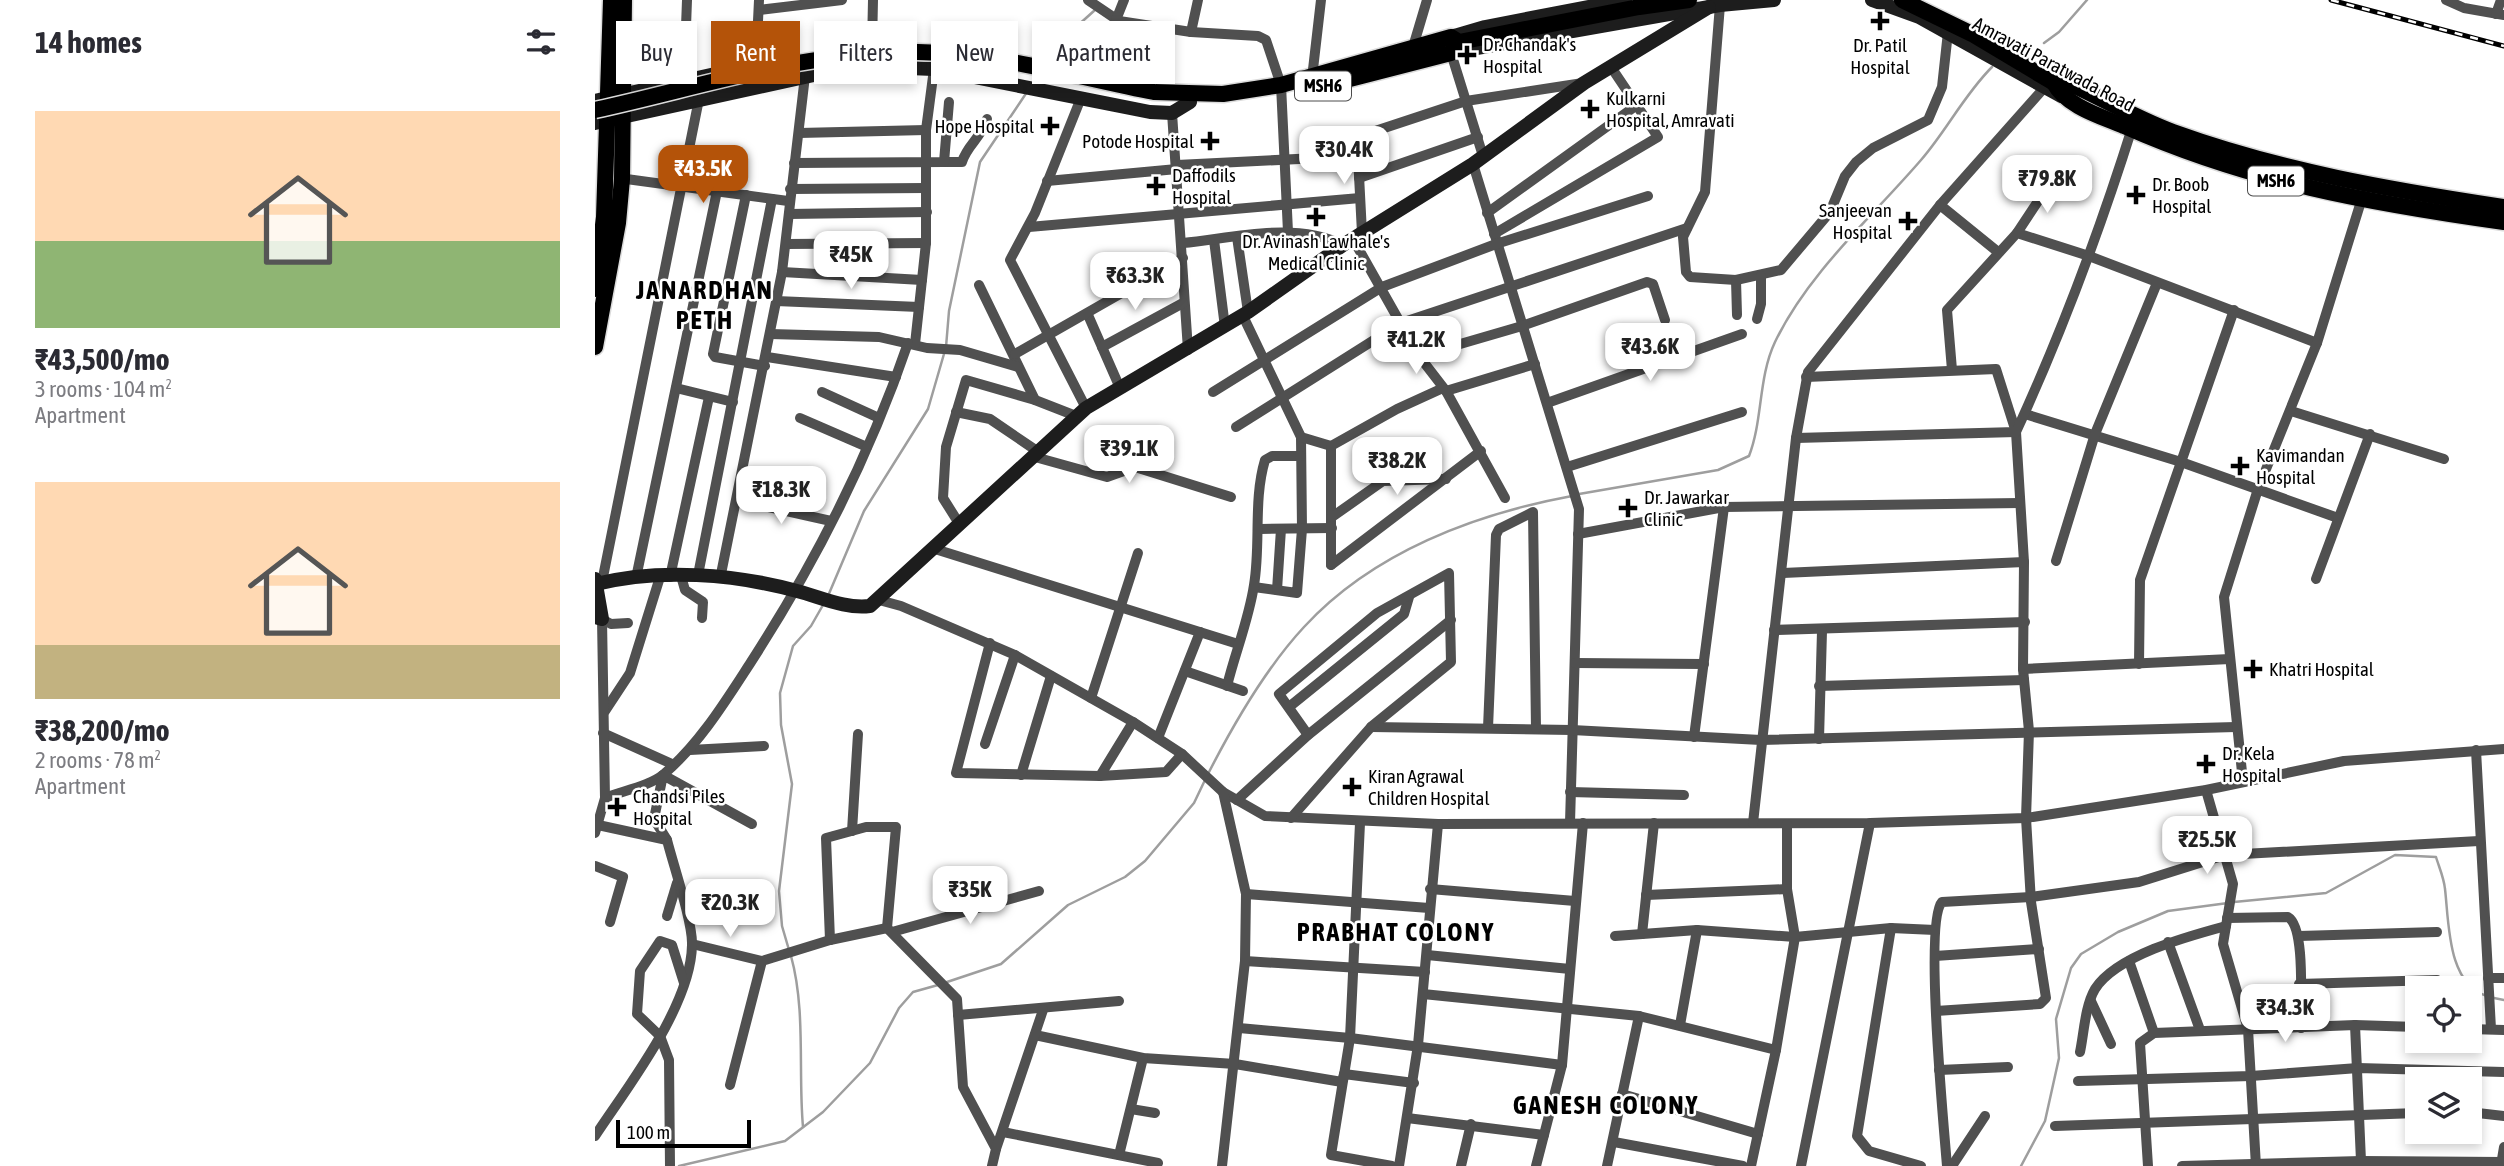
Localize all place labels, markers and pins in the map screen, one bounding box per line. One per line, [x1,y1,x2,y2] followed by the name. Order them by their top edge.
[1870,11,1890,31] marker: Dr. Patil Hospital
[1483,33,1577,77] place label: Dr. Chandak's Hospital
[1850,34,1910,78] place label: Dr. Patil Hospital
[1457,45,1477,65] marker: Dr. Chandak's Hospital
[1606,87,1735,131] place label: Kulkarni Hospital, Amravati
[1580,99,1600,119] marker: Kulkarni Hospital, Amravati
[934,115,1034,137] place label: Hope Hospital
[1040,116,1060,136] marker: Hope Hospital
[1287,127,1401,186] pin: ₹30.4K
[1082,130,1194,152] place label: Potode Hospital
[1200,131,1220,151] marker: Potode Hospital
[646,146,760,205] pin: ₹43.5K
[1990,156,2104,215] pin: ₹79.8K
[1172,164,1236,208] place label: Daffodils Hospital
[2152,173,2211,217] place label: Dr. Boob Hospital
[1146,176,1166,196] marker: Daffodils Hospital
[2126,185,2146,205] marker: Dr. Boob Hospital
[1819,199,1892,243] place label: Sanjeevan Hospital
[1306,207,1326,227] marker: Dr. Avinash Lawhale's Medical Clinic
[1898,211,1918,231] marker: Sanjeevan Hospital
[1242,230,1390,274] place label: Dr. Avinash Lawhale's Medical Clinic
[810,232,892,291] pin: ₹45K
[1078,252,1192,312] pin: ₹63.3K
[1359,316,1473,376] pin: ₹41.2K
[1593,324,1707,383] pin: ₹43.6K
[1072,426,1186,485] pin: ₹39.1K
[1340,438,1454,497] pin: ₹38.2K
[2256,444,2345,488] place label: Kavimandan Hospital
[2230,456,2250,476] marker: Kavimandan Hospital
[724,466,838,526] pin: ₹18.3K
[1644,486,1729,530] place label: Dr. Jawarkar Clinic
[1618,498,1638,518] marker: Dr. Jawarkar Clinic
[2269,658,2374,680] place label: Khatri Hospital
[2243,659,2263,679] marker: Khatri Hospital
[2222,742,2281,786] place label: Dr. Kela Hospital
[2196,754,2216,774] marker: Dr. Kela Hospital
[1368,765,1489,809] place label: Kiran Agrawal Children Hospital
[1342,777,1362,797] marker: Kiran Agrawal Children Hospital
[633,785,725,829] place label: Chandsi Piles Hospital
[607,797,627,817] marker: Chandsi Piles Hospital
[2150,816,2264,876] pin: ₹25.5K
[929,866,1011,926] pin: ₹35K
[673,880,787,939] pin: ₹20.3K
[2228,984,2342,1044] pin: ₹34.3K

